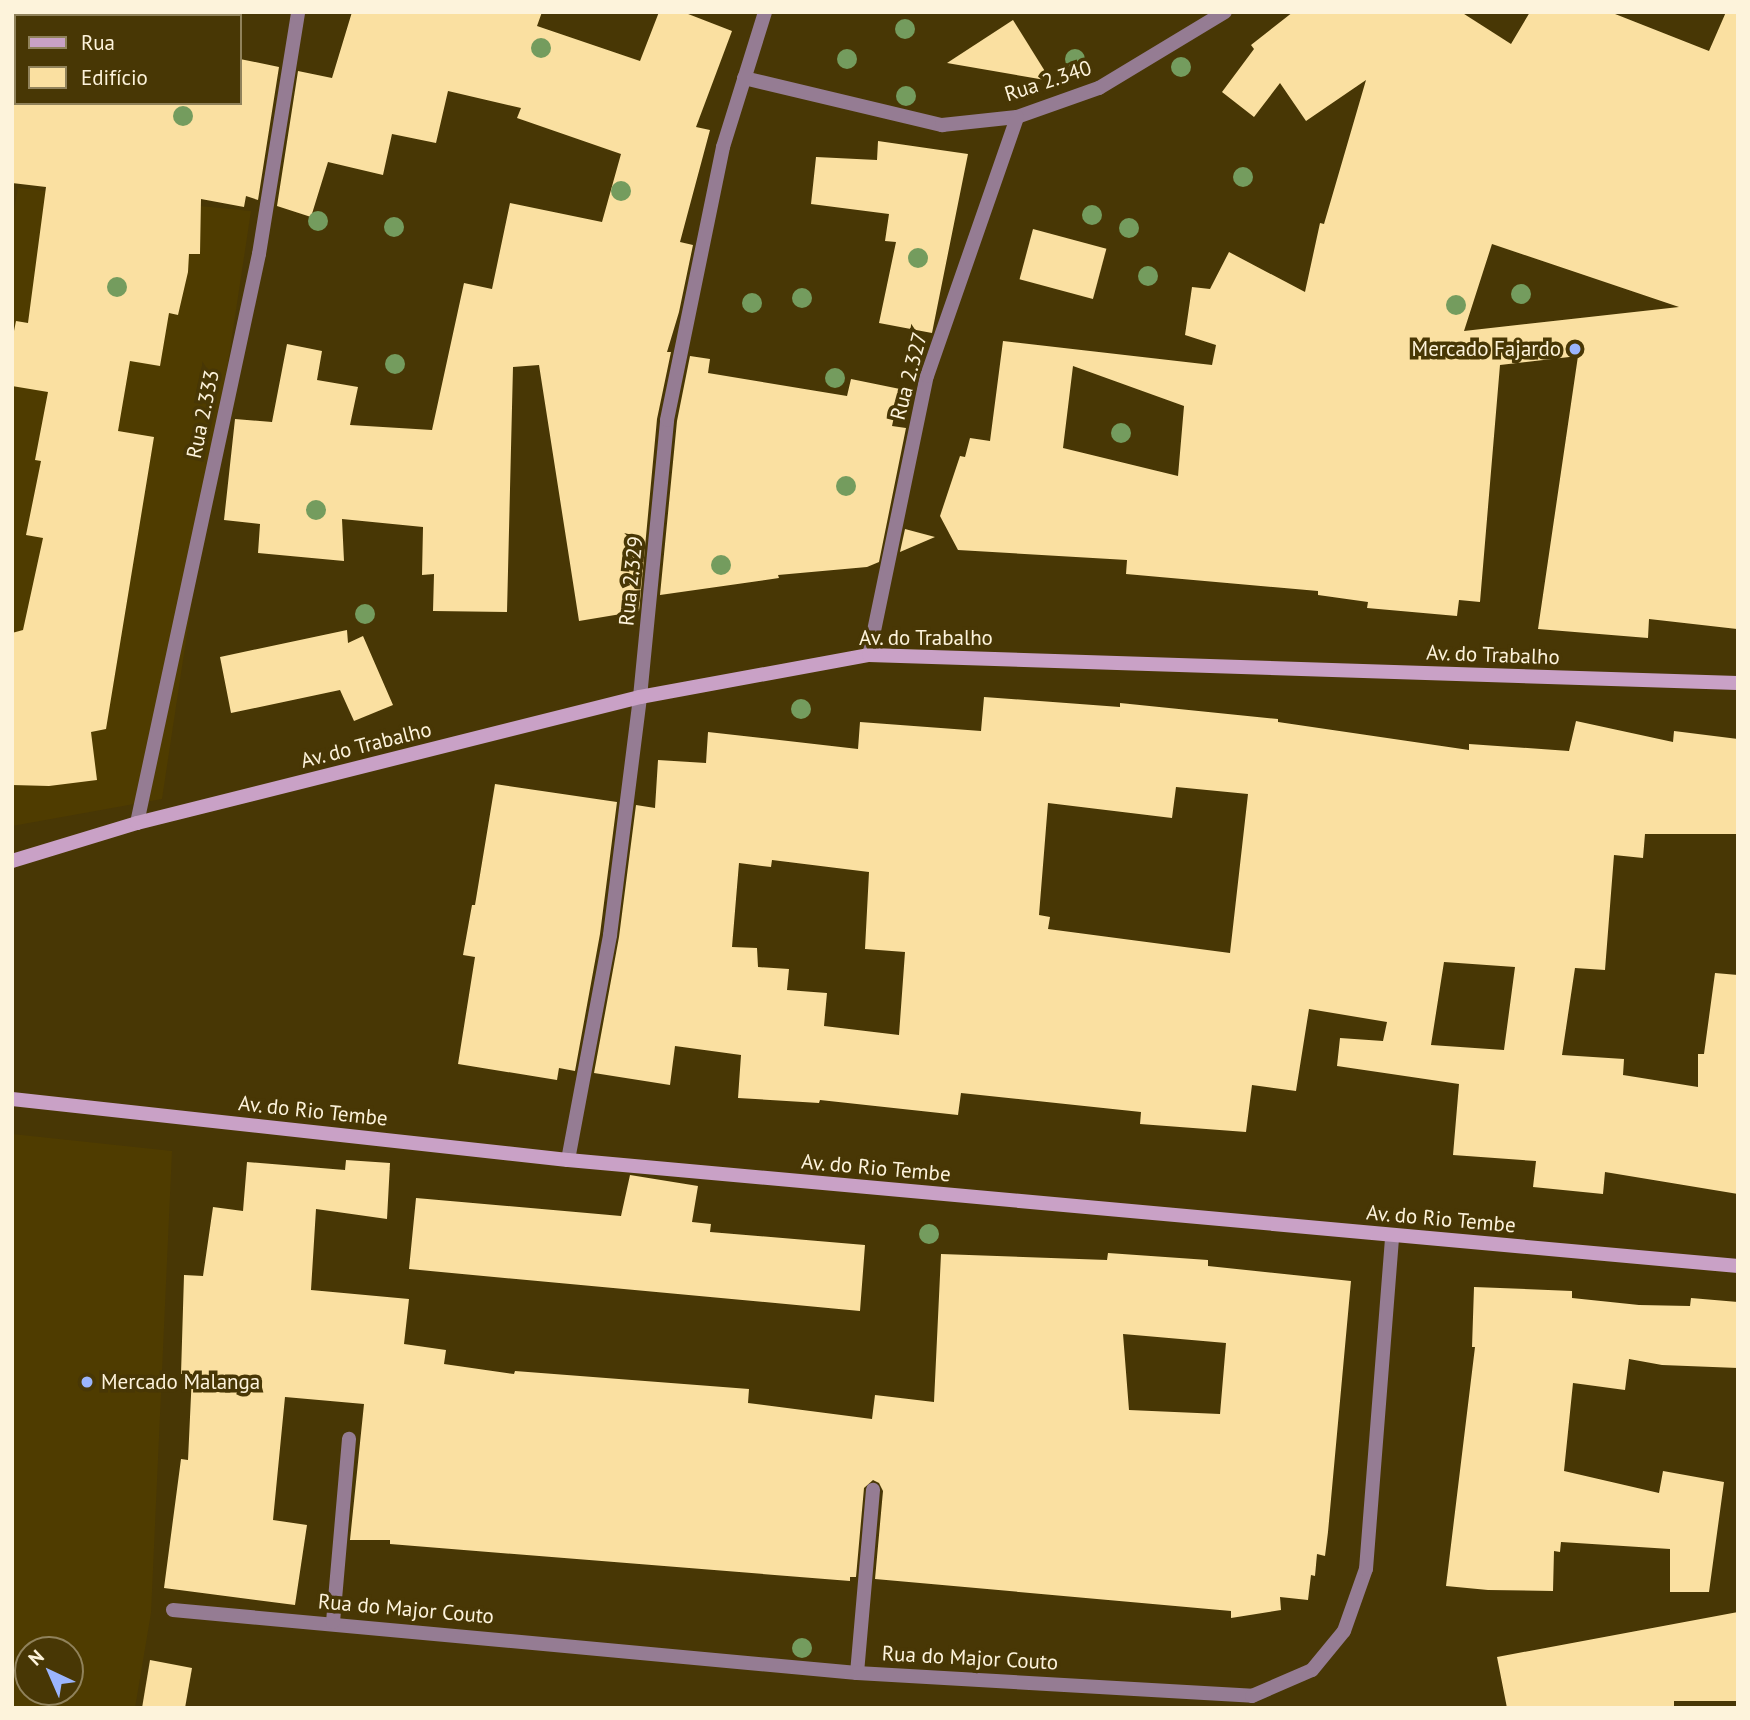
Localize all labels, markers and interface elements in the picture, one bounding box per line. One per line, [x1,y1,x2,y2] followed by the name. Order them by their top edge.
[14,14,242,105] legend
[81,29,115,56] text: Rua
[1001,55,1095,107] street label: Rua 2.340
[81,64,148,91] text: Edifício
[885,329,933,423] street label: Rua 2.327
[1412,336,1561,362] place label: Mercado Fajardo
[1567,341,1583,357] marker: Mercado Fajardo
[181,367,225,461] street label: Rua 2.333
[614,535,648,627] street label: Rua 2.329
[858,625,994,651] street label: Av. do Trabalho
[1425,640,1561,670] street label: Av. do Trabalho
[297,716,435,774] street label: Av. do Trabalho
[236,1091,390,1131] street label: Av. do Rio Tembe
[799,1149,953,1187] street label: Av. do Rio Tembe
[1364,1200,1518,1238] street label: Av. do Rio Tembe
[101,1369,260,1395] place label: Mercado Malanga
[79,1374,95,1390] marker: Mercado Malanga
[317,1589,495,1629] street label: Rua do Major Couto
[14,1636,84,1706] north arrow
[881,1641,1059,1675] street label: Rua do Major Couto
[23,1644,49,1670] text: N

